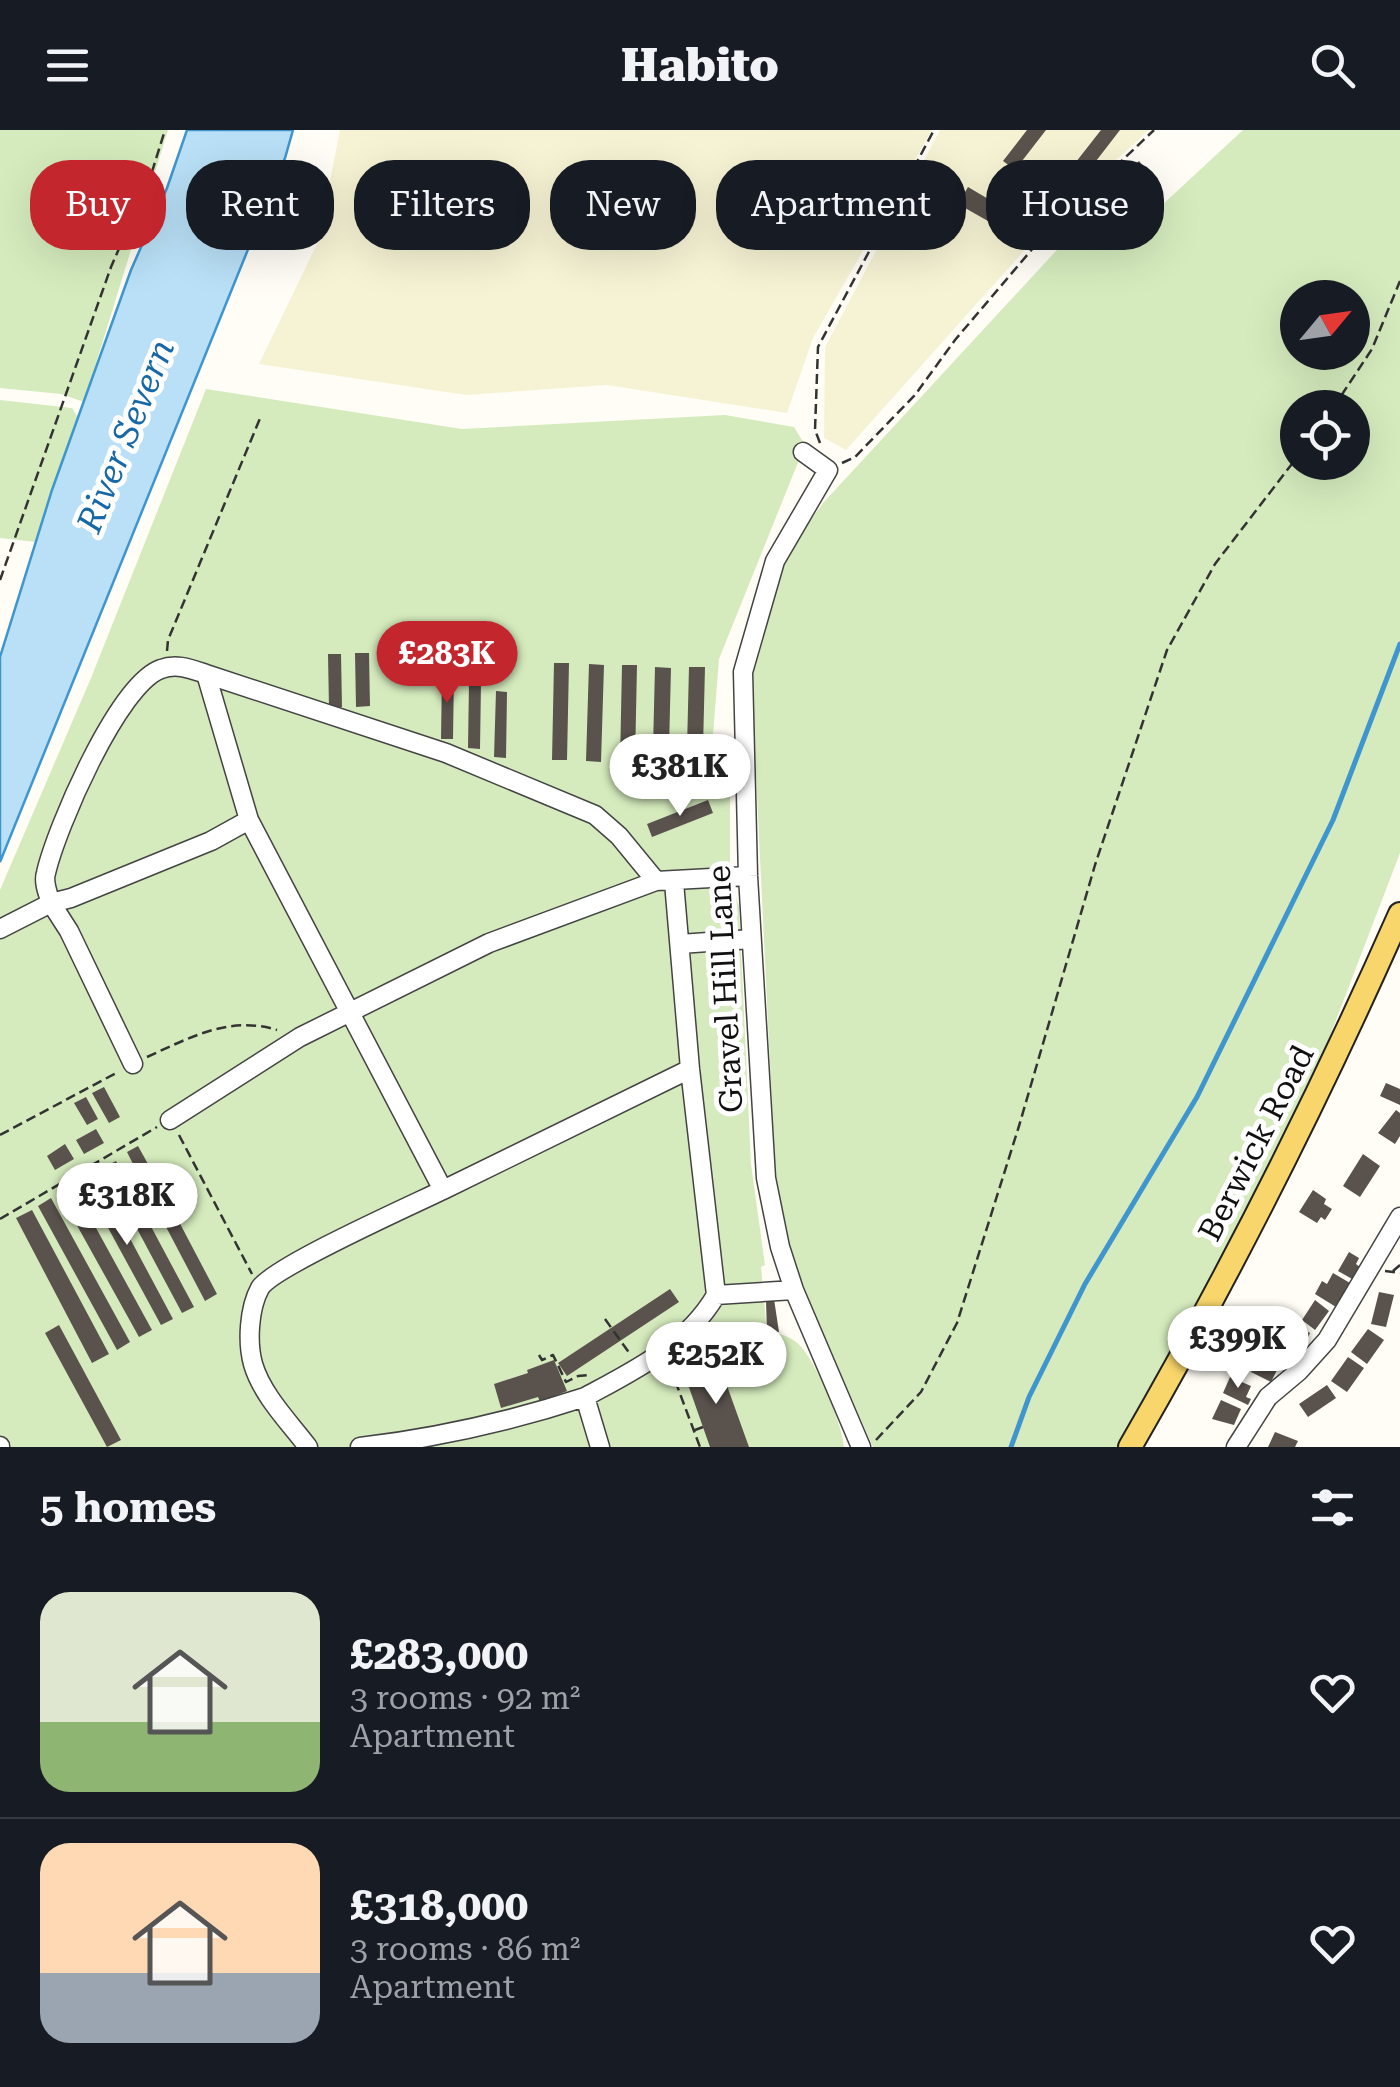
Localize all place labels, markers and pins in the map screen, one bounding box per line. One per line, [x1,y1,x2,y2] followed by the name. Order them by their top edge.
[377,621,517,706] pin: £283K
[610,734,750,819] pin: £381K
[57,1163,197,1248] pin: £318K
[1168,1306,1308,1391] pin: £399K
[646,1322,786,1407] pin: £252K

